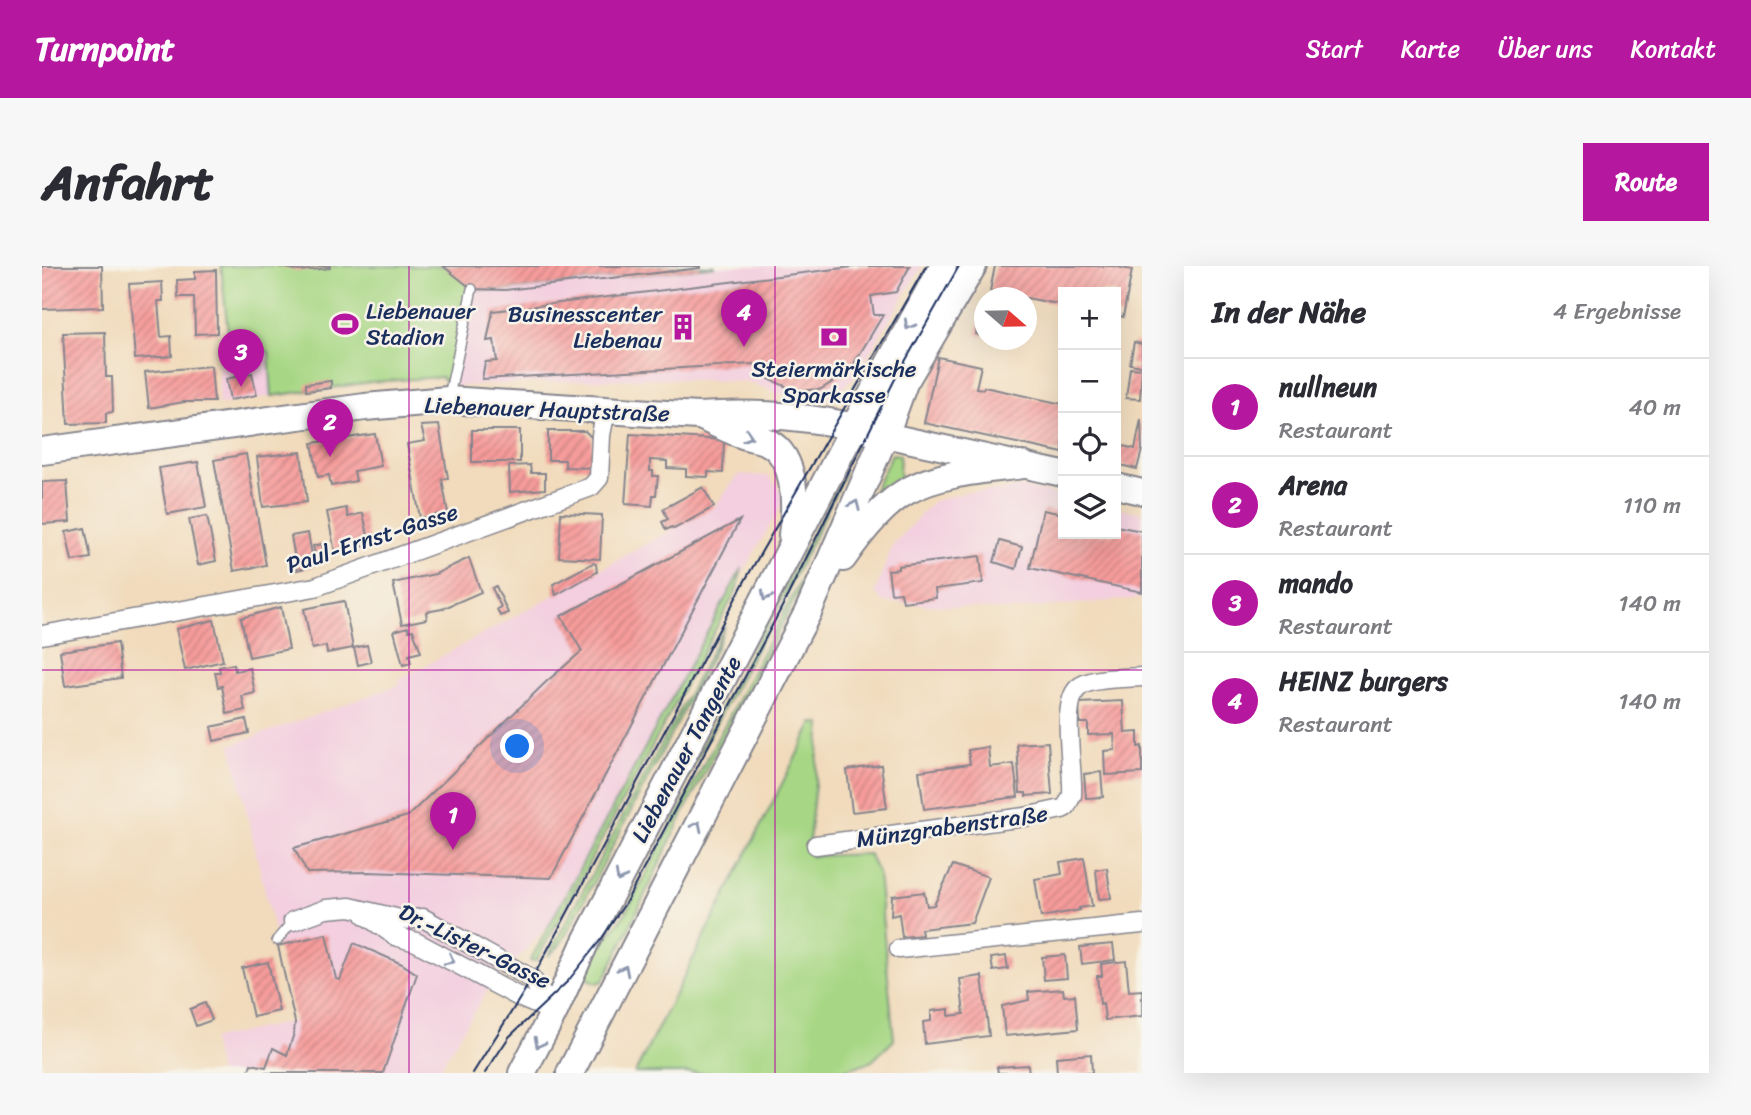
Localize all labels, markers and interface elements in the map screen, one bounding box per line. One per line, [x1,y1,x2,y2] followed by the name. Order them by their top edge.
[35,20,175,78] text: Turnpoint
[1306,28,1363,70] text: Start
[1401,28,1460,70] text: Karte
[1498,28,1593,70] text: Über uns
[1631,28,1716,70] text: Kontakt
[42,139,214,226] text: Anfahrt
[1583,143,1709,221] button: Route
[1212,285,1366,339] text: In der Nähe
[974,287,1037,350] north arrow
[1058,287,1121,539] map controls
[1058,287,1121,350] button: +
[721,289,767,347] pin: 4
[366,291,477,358] place label: Liebenauer Stadion
[1553,291,1681,332] text: 4 Ergebnisse
[508,294,664,361] place label: Businesscenter Liebenau
[330,309,360,339] sports icon: Liebenauer Stadion
[668,312,698,342] building icon: Businesscenter Liebenau
[904,318,917,331] one-way arrow
[819,322,849,352] bank icon: Steiermärkische Sparkasse
[218,329,264,387] pin: 3
[751,349,917,416] place label: Steiermärkische Sparkasse
[1058,350,1121,413] button: −
[1279,364,1377,410] text: nullneun
[423,385,671,434] street label: Liebenauer Hauptstraße
[1230,387,1240,428] text: 1
[1628,387,1681,428] text: 40 m
[307,399,353,457] pin: 2
[1279,410,1393,451] text: Restaurant
[1058,413,1121,476] button: locate
[741,428,753,443] one-way arrow
[1279,462,1347,508] text: Arena
[1058,476,1121,539] button: layers
[1228,485,1242,526] text: 2
[1623,485,1681,526] text: 110 m
[281,491,464,586] street label: Paul-Ernst-Gasse
[847,499,861,512] one-way arrow
[1279,508,1393,549] text: Restaurant
[1279,560,1353,606] text: mando
[1229,583,1241,624] text: 3
[1619,583,1681,624] text: 140 m
[760,589,774,601] one-way arrow
[1279,606,1393,647] text: Restaurant
[620,648,753,850] street label: Liebenauer Tangente
[1279,658,1448,704] text: HEINZ burgers
[1228,681,1242,722] text: 4
[1619,681,1681,722] text: 140 m
[1279,704,1393,745] text: Restaurant
[500,729,534,763] your location
[430,792,476,850] pin: 1
[854,793,1051,860] street label: Münzgrabenstraße
[688,821,702,833] one-way arrow
[614,869,628,882] one-way arrow
[391,892,558,1001] street label: Dr.-Lister-Gasse
[443,952,456,966] one-way arrow
[615,965,629,977] one-way arrow
[533,1035,547,1048] one-way arrow

